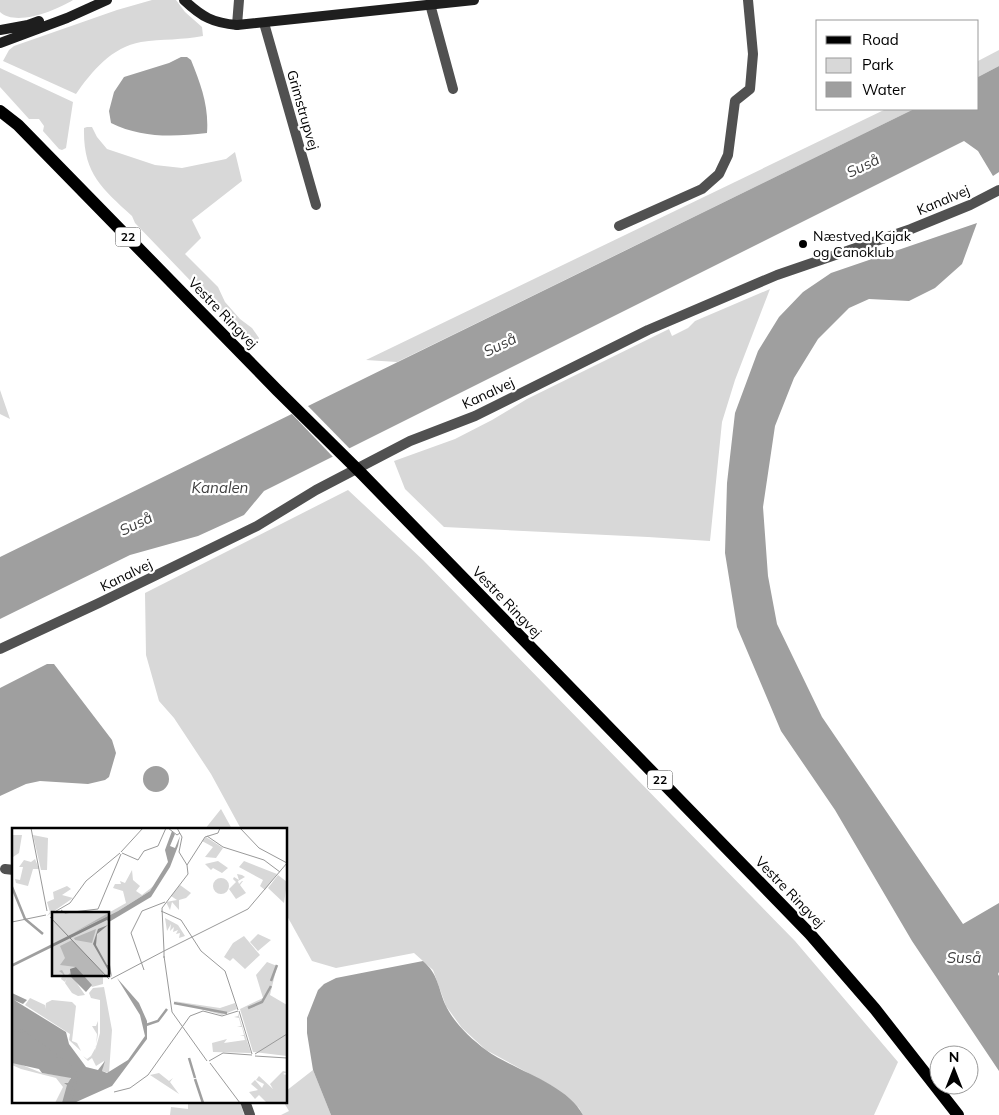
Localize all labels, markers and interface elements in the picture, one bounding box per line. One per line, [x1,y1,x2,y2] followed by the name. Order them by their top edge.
[816,20,979,110] legend
[862,30,899,49] text: Road
[862,55,894,74] text: Park
[283,68,323,152] street label: Grimstrupvej
[862,80,906,99] text: Water
[843,149,882,182] water label: Suså
[914,181,972,219] street label: Kanalvej
[813,227,912,261] place label: Næstved Kajak og Canoklub
[116,228,140,246] road number: 22
[797,238,809,250] marker: Næstved Kajak og Canoklub
[184,273,262,353] street label: Vestre Ringvej
[480,328,519,361] water label: Suså
[459,373,517,413] street label: Kanalvej
[192,478,249,497] water label: Kanalen
[116,507,155,540] water label: Suså
[97,555,155,595] street label: Kanalvej
[468,562,546,642] street label: Vestre Ringvej
[648,770,672,790] road number: 22
[12,828,288,1102] inset map
[751,852,829,932] street label: Vestre Ringvej
[947,948,981,967] water label: Suså
[929,1045,979,1095] north arrow
[949,1048,959,1066] text: N

